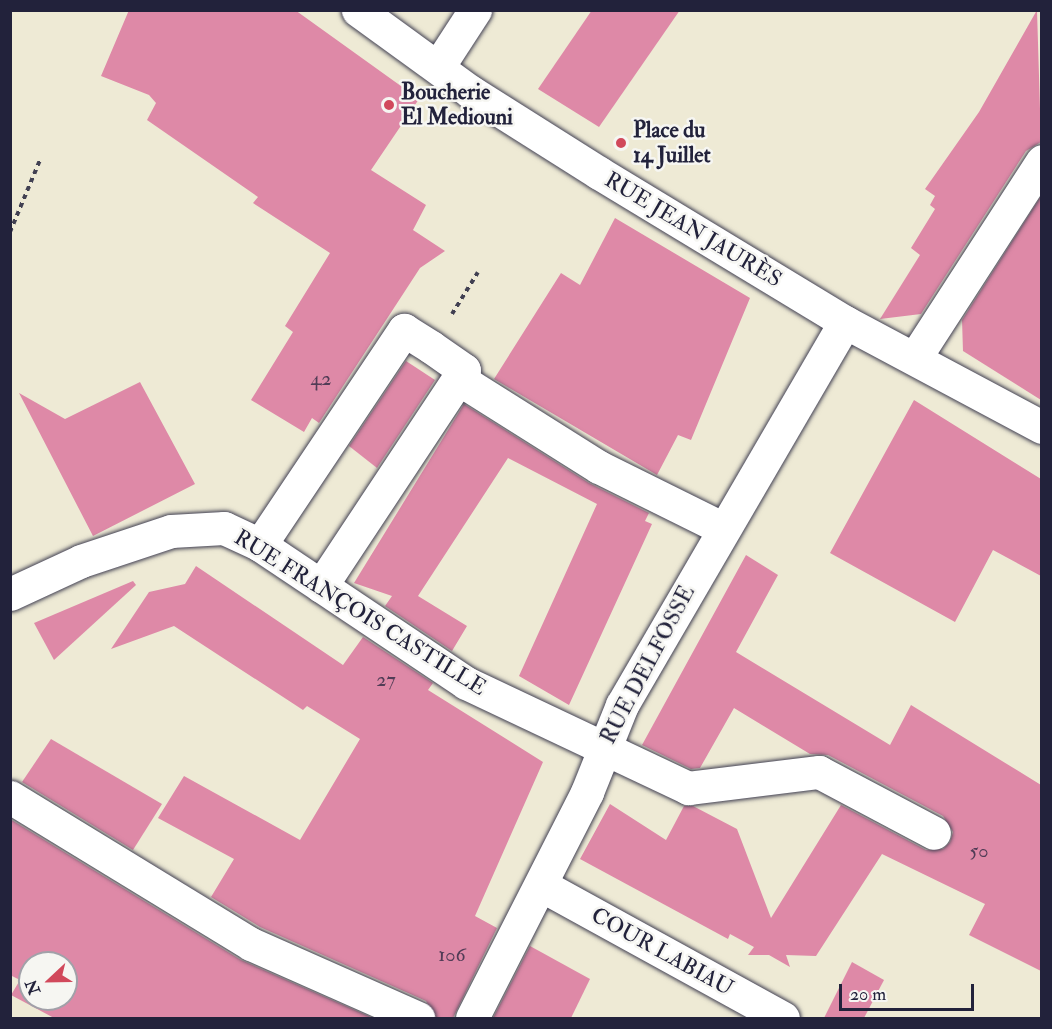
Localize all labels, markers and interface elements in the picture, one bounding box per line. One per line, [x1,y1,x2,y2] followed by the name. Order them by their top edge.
[401,79,513,130] place label: Boucherie El Mediouni
[382,98,396,112] marker: Boucherie El Mediouni
[633,117,711,168] place label: Place du 14 Juillet
[614,136,628,150] marker: Place du 14 Juillet
[600,167,786,293] street label: RUE JEAN JAURÈS
[311,366,331,390] house number: 42
[229,524,491,702] street label: RUE FRANÇOIS CASTILLE
[595,581,701,749] street label: RUE DELFOSSE
[376,667,396,691] house number: 27
[970,838,988,862] house number: 50
[586,902,738,1002] street label: COUR LABIAU
[438,942,466,966] house number: 106
[18,951,78,1011] north arrow
[842,972,977,1010] scale bar
[21,977,45,997] text: N
[850,983,886,1006] text: 20 m

